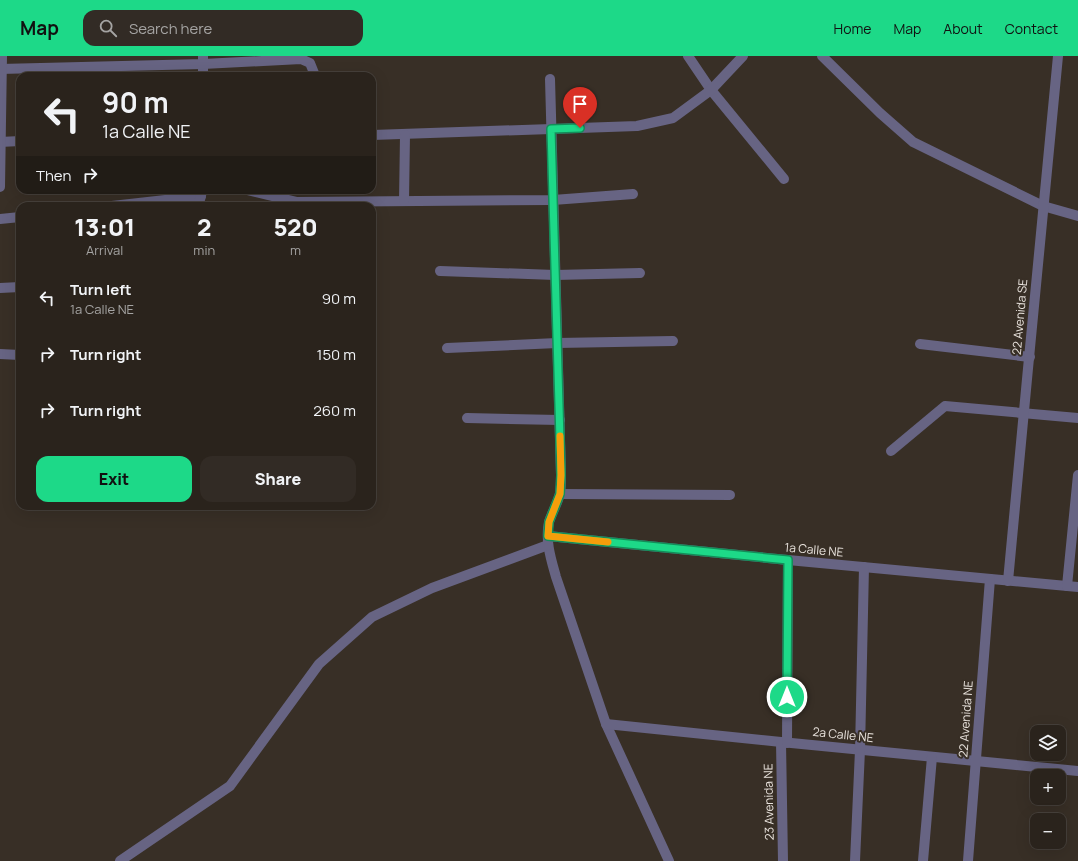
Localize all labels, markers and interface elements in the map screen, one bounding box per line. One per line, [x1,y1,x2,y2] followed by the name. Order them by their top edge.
[83,10,363,46] search box
[20,15,59,41] text: Map
[97,17,119,39] icon: search
[129,18,212,39] text: Search here
[834,19,871,38] text: Home
[893,19,921,38] text: Map
[943,19,983,38] text: About
[1005,19,1058,38] text: Contact
[102,83,169,121] text: 90 m
[563,87,597,128] pin
[36,88,88,140] icon: left
[569,93,591,115] icon: arrive
[102,119,191,143] text: 1a Calle NE
[79,164,101,186] icon: right
[36,165,71,186] text: Then
[74,210,135,243] text: 13:01
[197,210,212,243] text: 2
[273,210,318,243] text: 520
[86,241,123,259] text: Arrival
[193,241,215,259] text: min
[290,241,301,259] text: m
[1008,278,1031,356] street label: 22 Avenida SE
[70,279,132,300] text: Turn left
[36,287,58,309] icon: left
[322,288,356,309] text: 90 m
[70,300,134,318] text: 1a Calle NE
[36,343,58,365] icon: right
[70,344,141,365] text: Turn right
[317,344,356,365] text: 150 m
[36,399,58,421] icon: right
[70,400,141,421] text: Turn right
[313,400,356,421] text: 260 m
[36,456,192,502] button: Exit
[200,456,356,502] button: Share
[784,538,844,561] street label: 1a Calle NE
[766,676,808,718] position arrow
[954,680,977,758] street label: 22 Avenida NE
[812,723,875,746] street label: 2a Calle NE
[1030,725,1066,849] map controls
[1030,725,1066,761] button: layers
[759,763,778,841] street label: 23 Avenida NE
[1030,769,1066,805] button: +
[1030,813,1066,849] button: −

